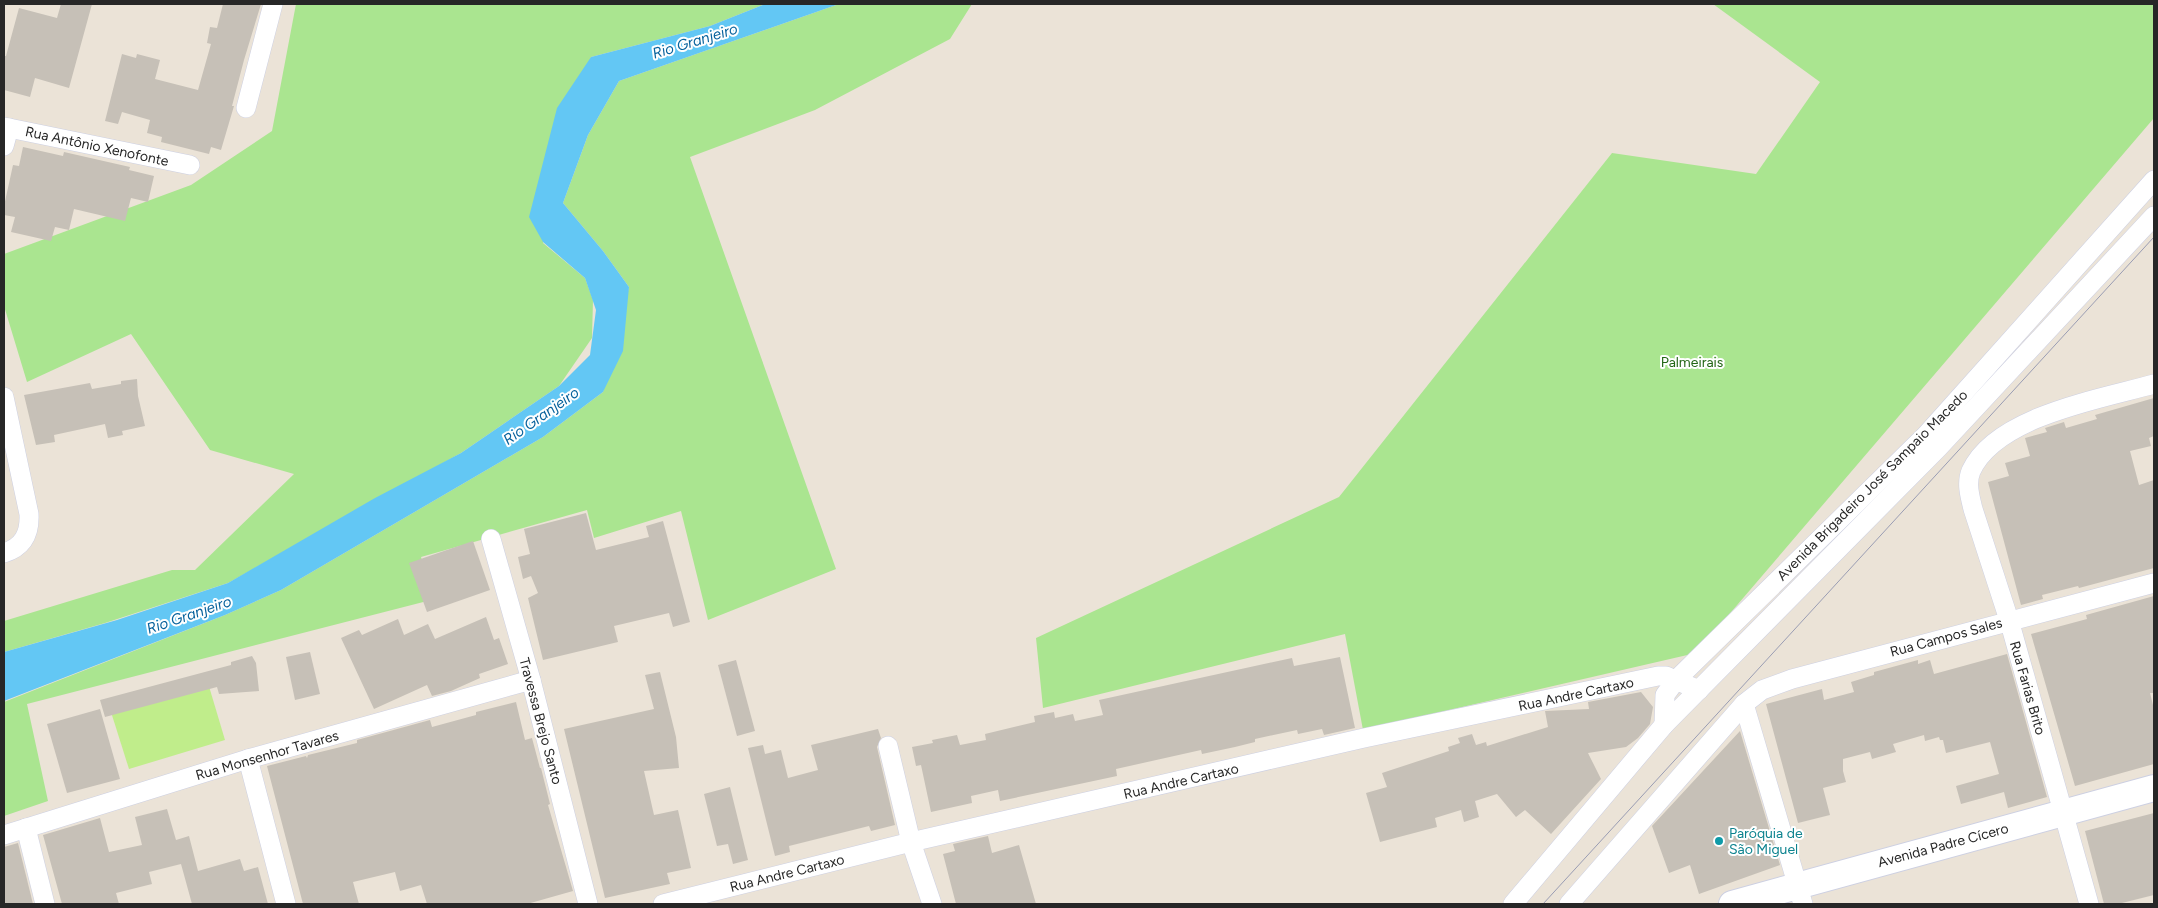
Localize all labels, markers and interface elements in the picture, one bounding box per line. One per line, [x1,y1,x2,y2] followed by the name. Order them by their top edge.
[650,19,740,63] water label: Rio Granjeiro
[24,123,171,170] street label: Rua Antônio Xenofonte
[1661,354,1723,371] park label: Palmeirais
[500,383,583,449] water label: Rio Granjeiro
[1773,386,1971,584] street label: Avenida Brigadeiro José Sampaio Macedo
[144,592,234,638] water label: Rio Granjeiro
[1888,614,2004,661] street label: Rua Campos Sales
[2006,639,2049,737] street label: Rua Farias Brito
[515,656,566,786] street label: Travessa Brejo Santo
[1517,674,1635,715] street label: Rua Andre Cartaxo
[194,727,341,784] street label: Rua Monsenhor Tavares
[1122,760,1240,803] street label: Rua Andre Cartaxo
[1876,820,2010,871] street label: Avenida Padre Cícero
[1729,825,1803,858] place label: Paróquia de São Miguel
[1713,835,1725,847] marker: Paróquia de São Miguel
[728,851,846,896] street label: Rua Andre Cartaxo

